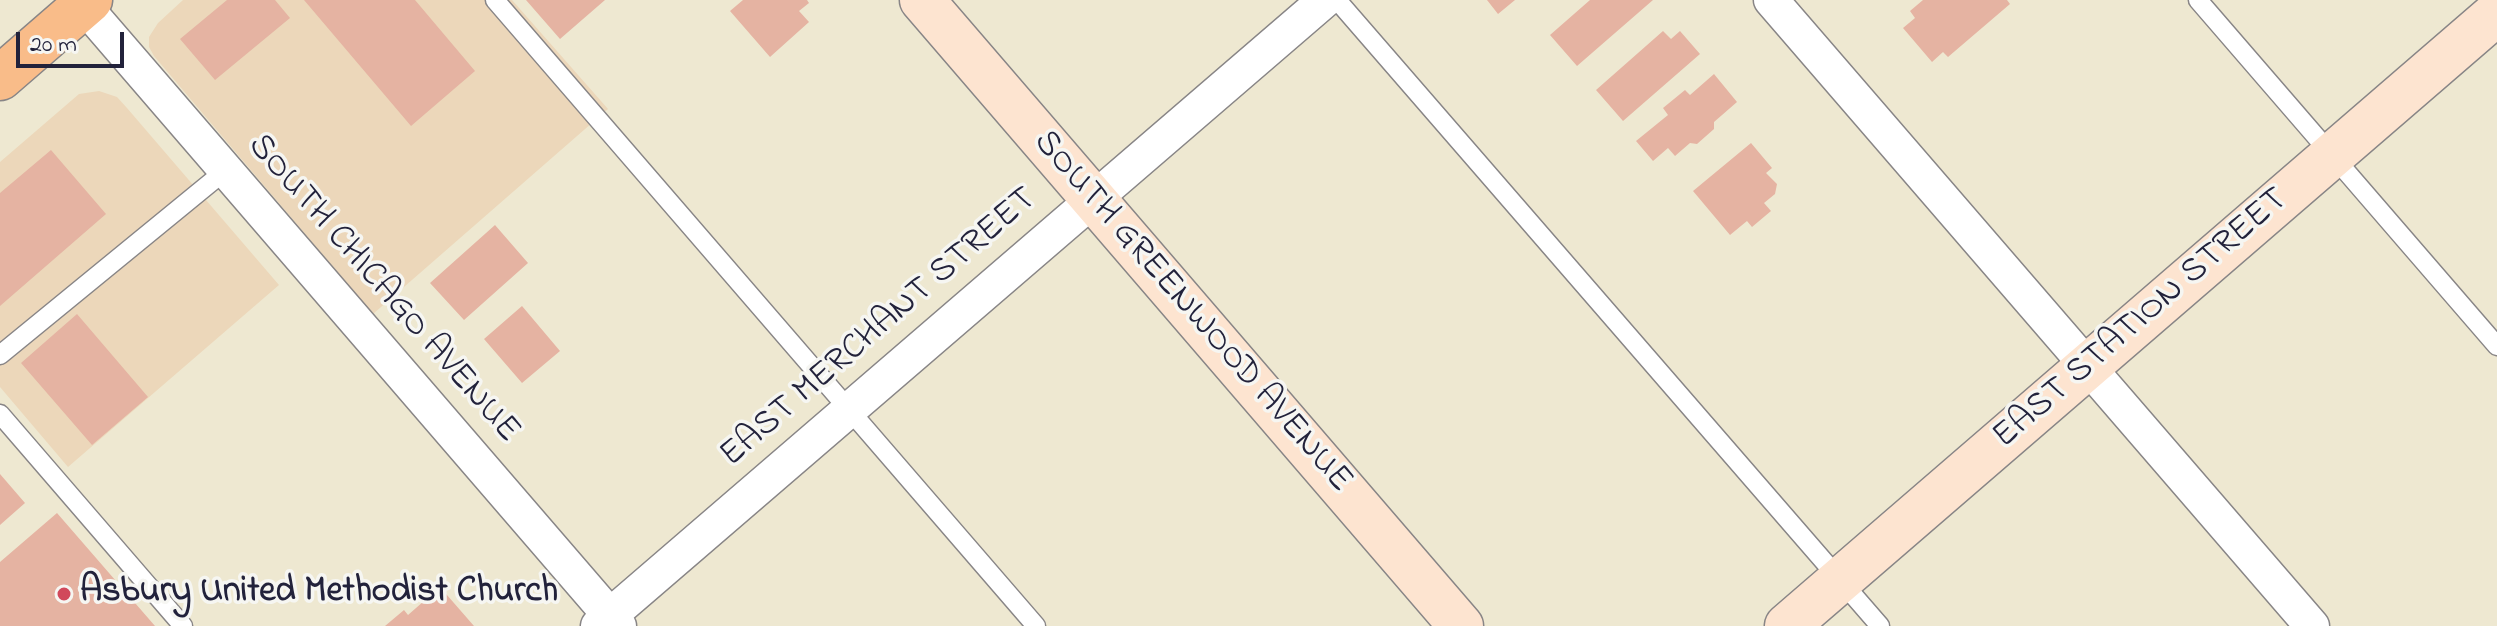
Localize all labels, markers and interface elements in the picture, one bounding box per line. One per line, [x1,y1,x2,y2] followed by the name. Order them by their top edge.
[20,16,128,66] scale bar
[30,28,77,63] text: 20 m
[1022,123,1360,503] street label: SOUTH GREENWOOD AVENUE
[236,127,528,453] street label: SOUTH CHICAGO AVENUE
[713,180,1047,478] street label: EAST MERCHANT STREET
[1986,180,2298,460] street label: EAST STATION STREET
[80,572,558,616] place label: Asbury United Methodist Church
[55,585,73,603] marker: Asbury United Methodist Church

